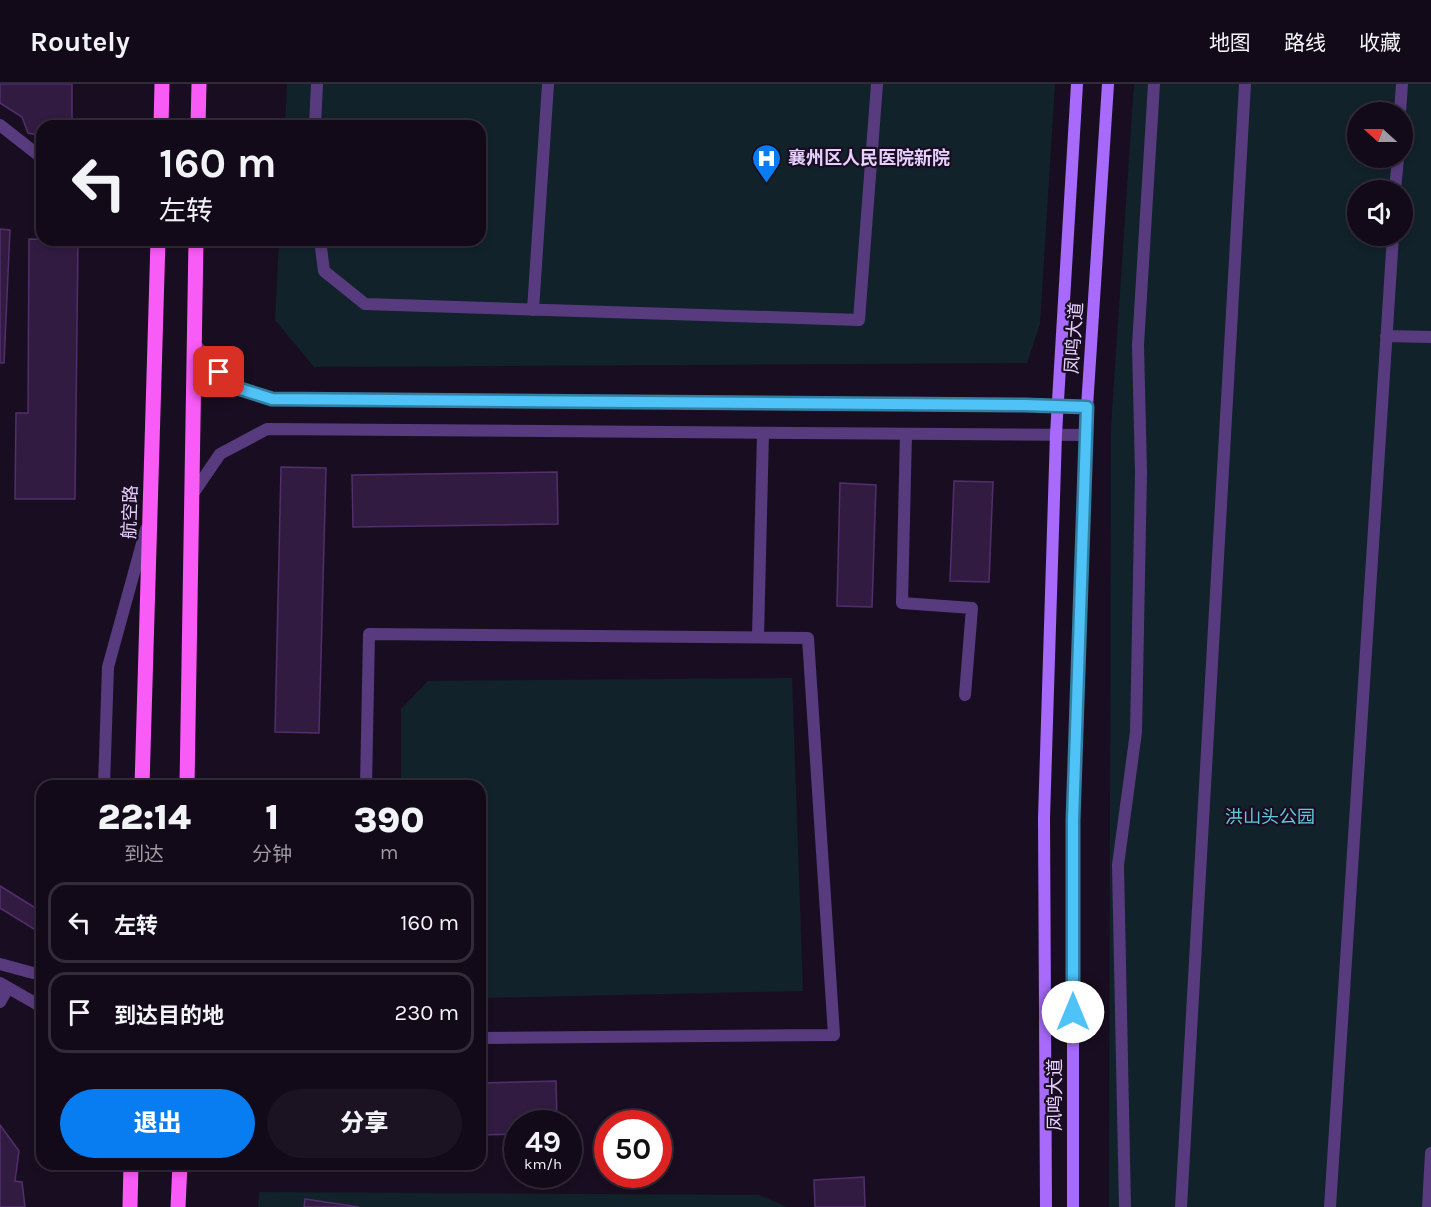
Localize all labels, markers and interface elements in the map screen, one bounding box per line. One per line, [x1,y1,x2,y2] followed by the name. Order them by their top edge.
[30,25,130,58] text: Routely
[1209,31,1251,55] text: 地图
[1284,31,1326,55] text: 路线
[1359,31,1401,55] text: 收藏
[1347,102,1413,168] north arrow
[1347,102,1413,246] map controls
[159,138,277,188] text: 160 m
[751,142,783,184] hospital icon: 襄州区人民医院新院
[60,144,138,222] icon: left
[788,147,950,169] place label: 襄州区人民医院新院
[1347,180,1413,246] button: sound
[159,195,213,227] text: 左转
[1061,301,1087,375] street label: 凤鸣大道
[193,346,244,397] pin
[202,355,235,388] icon: arrive
[118,485,142,539] street label: 航空路
[97,796,191,838] text: 22:14
[265,796,279,838] text: 1
[354,799,425,841] text: 390
[1225,806,1315,828] park label: 洪山头公园
[380,841,398,864] text: m
[124,843,164,866] text: 到达
[252,843,292,866] text: 分钟
[63,906,96,939] icon: left
[400,910,459,936] text: 160 m
[114,913,158,939] text: 左转
[1041,980,1105,1044] position arrow
[63,996,96,1029] icon: arrive
[394,1000,459,1026] text: 230 m
[114,1003,224,1029] text: 到达目的地
[1044,1059,1066,1131] street label: 凤鸣大道
[60,1089,255,1158] button: 退出
[267,1089,462,1158] button: 分享
[594,1110,672,1188] speed limit sign: 50
[525,1124,561,1160] text: 49
[524,1155,562,1173] text: km/h

